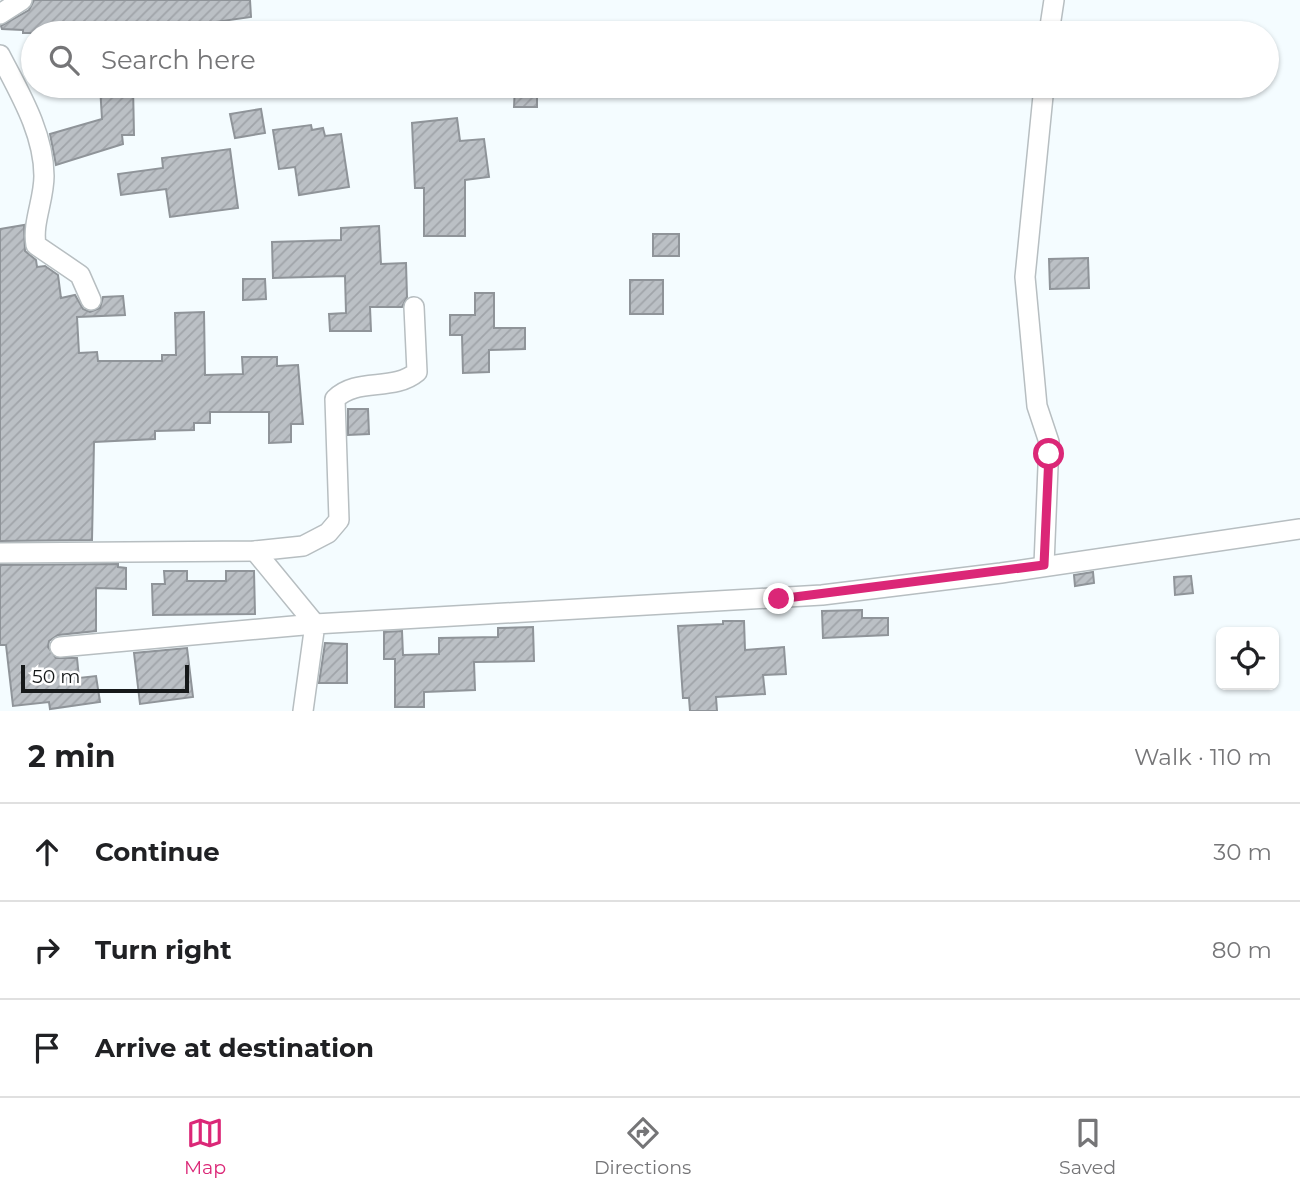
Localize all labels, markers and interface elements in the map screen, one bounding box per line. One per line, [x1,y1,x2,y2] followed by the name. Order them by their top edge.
[21,21,1279,98] search box
[45,41,83,79] icon: search
[101,44,256,76] text: Search here
[1033,438,1064,469] route start
[763,583,794,614] route end
[1216,627,1279,690] map controls
[1216,627,1279,690] button: locate
[21,662,189,694] scale bar
[32,665,80,688] text: 50 m
[28,738,115,775] text: 2 min
[1134,743,1272,771] text: Walk · 110 m
[28,833,66,871] icon: ahead
[95,836,220,868] text: Continue
[1213,838,1272,866] text: 30 m
[28,931,66,969] icon: right
[95,934,231,966] text: Turn right
[1212,936,1272,964] text: 80 m
[28,1029,66,1067] icon: arrive
[95,1032,374,1064] text: Arrive at destination
[184,1114,226,1179] tab: Map
[594,1114,691,1179] tab: Directions
[1059,1114,1116,1179] tab: Saved

